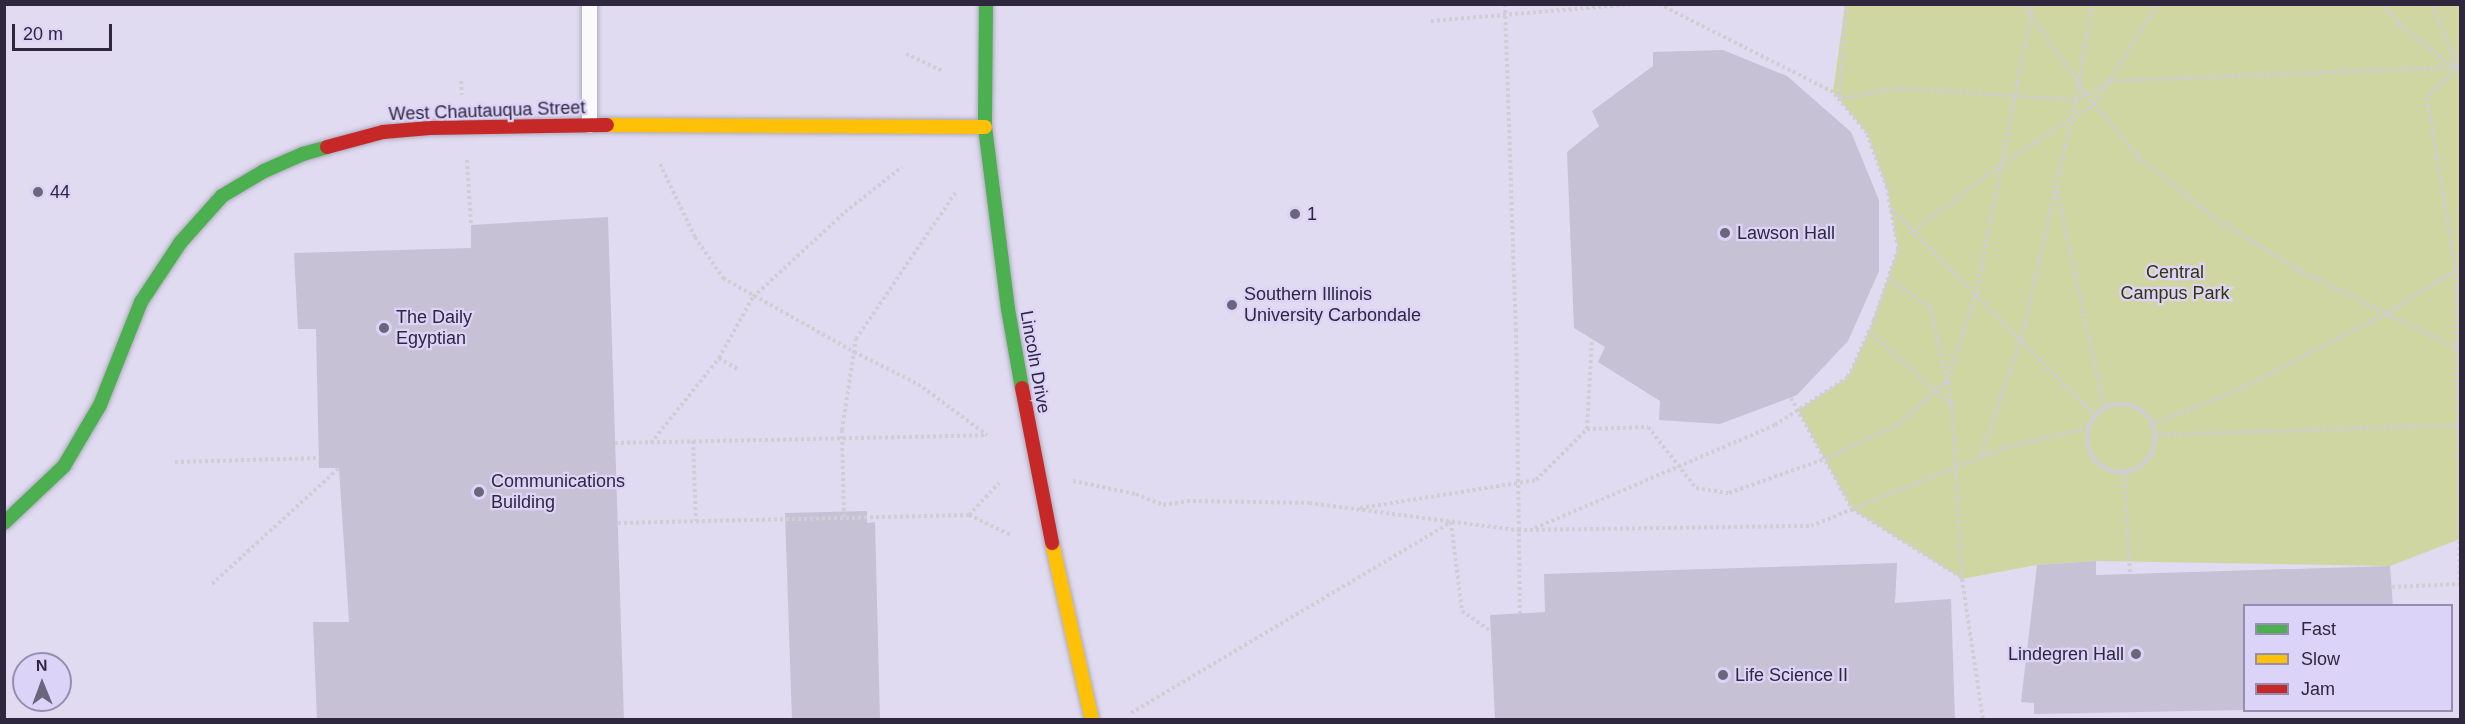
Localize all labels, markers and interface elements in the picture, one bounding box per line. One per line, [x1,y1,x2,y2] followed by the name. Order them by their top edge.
[15,12,116,50] scale bar
[23,24,63,44] text: 20 m
[388,97,586,125] street label: West Chautauqua Street
[50,181,70,203] place label: 44
[31,185,45,199] marker: 44
[1307,203,1317,225] place label: 1
[1288,207,1302,221] marker: 1
[1737,222,1835,244] place label: Lawson Hall
[1718,226,1732,240] marker: Lawson Hall
[2120,262,2230,304] park label: Central Campus Park
[1244,284,1421,326] place label: Southern Illinois University Carbondale
[1225,298,1239,312] marker: Southern Illinois University Carbondale
[396,307,472,350] place label: The Daily Egyptian
[1015,309,1055,415] street label: Lincoln Drive
[377,321,391,335] marker: The Daily Egyptian
[491,471,625,514] place label: Communications Building
[472,485,486,499] marker: Communications Building
[2243,604,2453,712] legend
[2301,619,2336,639] text: Fast
[2008,643,2124,665] place label: Lindegren Hall
[2129,647,2143,661] marker: Lindegren Hall
[2301,649,2340,669] text: Slow
[12,652,72,712] north arrow
[36,657,48,674] text: N
[1735,664,1848,686] place label: Life Science II
[1716,668,1730,682] marker: Life Science II
[2301,679,2335,699] text: Jam

